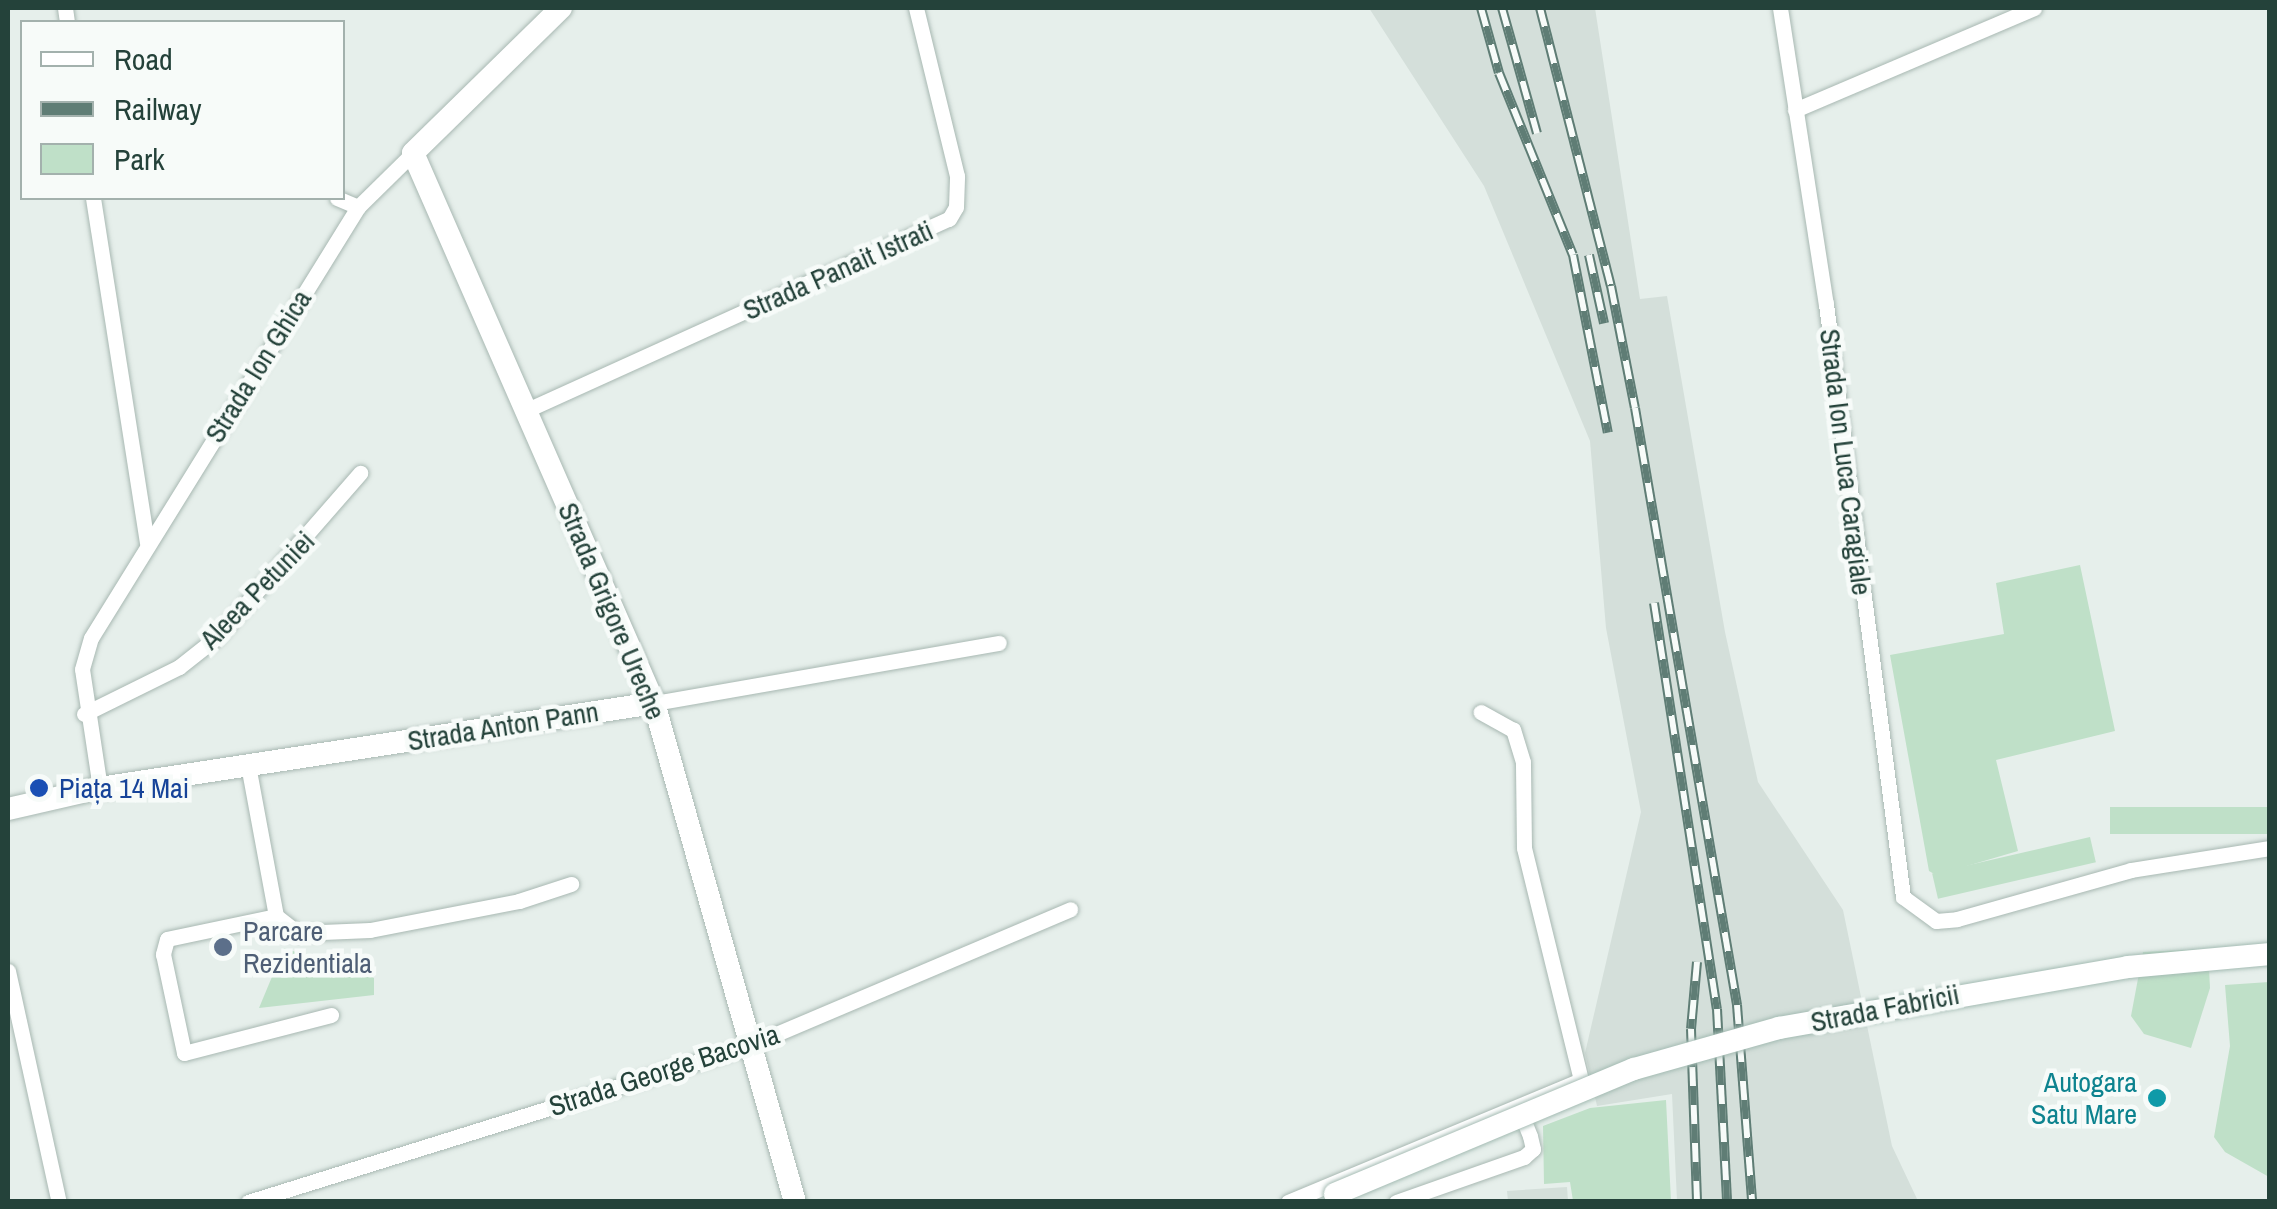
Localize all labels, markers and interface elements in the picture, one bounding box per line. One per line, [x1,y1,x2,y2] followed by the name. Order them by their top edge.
[20,20,345,200] legend
[114,39,173,79] text: Road
[114,89,201,129] text: Railway
[114,139,165,179] text: Park
[738,213,938,327] street label: Strada Panait Istrati
[198,283,318,449] street label: Strada Ion Ghica
[1813,327,1879,597] street label: Strada Ion Luca Caragiale
[551,498,673,724] street label: Strada Grigore Ureche
[193,524,321,656] street label: Aleea Petuniei
[405,694,601,758] street label: Strada Anton Pann
[59,771,189,805] place label: Piața 14 Mai
[28,777,50,799] marker: Piața 14 Mai
[243,914,372,980] place label: Parcare Rezidentiala
[212,936,234,958] marker: Parcare Rezidentiala
[1808,977,1962,1039] street label: Strada Fabricii
[545,1017,783,1123] street label: Strada George Bacovia
[2031,1065,2137,1131] place label: Autogara Satu Mare
[2146,1087,2168,1109] marker: Autogara Satu Mare

